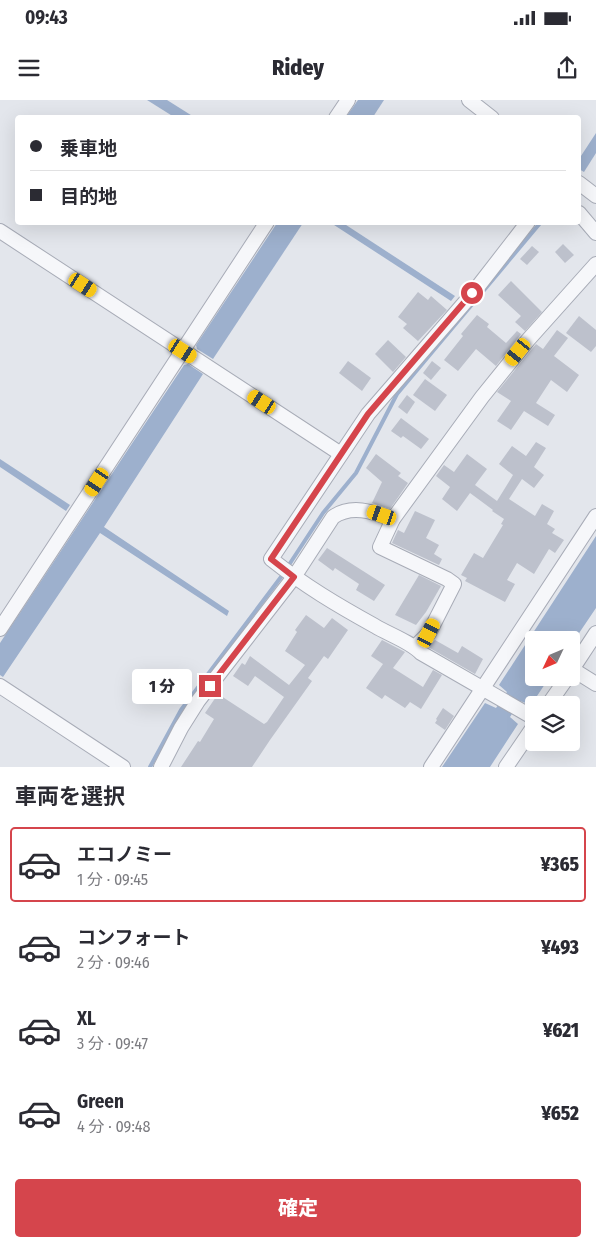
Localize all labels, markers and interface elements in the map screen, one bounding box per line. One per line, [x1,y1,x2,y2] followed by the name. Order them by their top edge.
[25,6,68,29] text: 09:43
[15,54,43,82] icon: menu
[272,54,324,81] text: Ridey
[553,54,581,82] icon: share
[60,137,117,160] text: 乗車地
[60,185,117,208] text: 目的地
[66,271,99,299] car
[461,282,483,304] route start
[502,336,533,368] car
[166,337,199,365] car
[245,388,278,416] car
[82,465,111,499] car
[365,503,398,527] car
[415,616,442,650] car
[525,631,580,686] north arrow
[525,631,580,751] map controls
[132,668,192,704] callout: 1 分
[199,675,221,697] route end
[149,677,175,696] text: 1 分
[525,696,580,751] button: layers
[15,783,125,810] text: 車両を選択
[17,842,62,887] icon: car
[77,843,172,866] text: エコノミー
[541,853,579,876] text: ¥365
[77,870,148,889] text: 1 分 · 09:45
[17,925,62,970] icon: car
[77,926,190,949] text: コンフォート
[541,936,579,959] text: ¥493
[77,953,150,972] text: 2 分 · 09:46
[77,1007,96,1030] text: XL
[17,1008,62,1053] icon: car
[543,1019,579,1042] text: ¥621
[77,1034,148,1053] text: 3 分 · 09:47
[77,1090,124,1113] text: Green
[17,1091,62,1136] icon: car
[541,1102,579,1125] text: ¥652
[77,1117,150,1136] text: 4 分 · 09:48
[15,1179,581,1237] button: 確定

